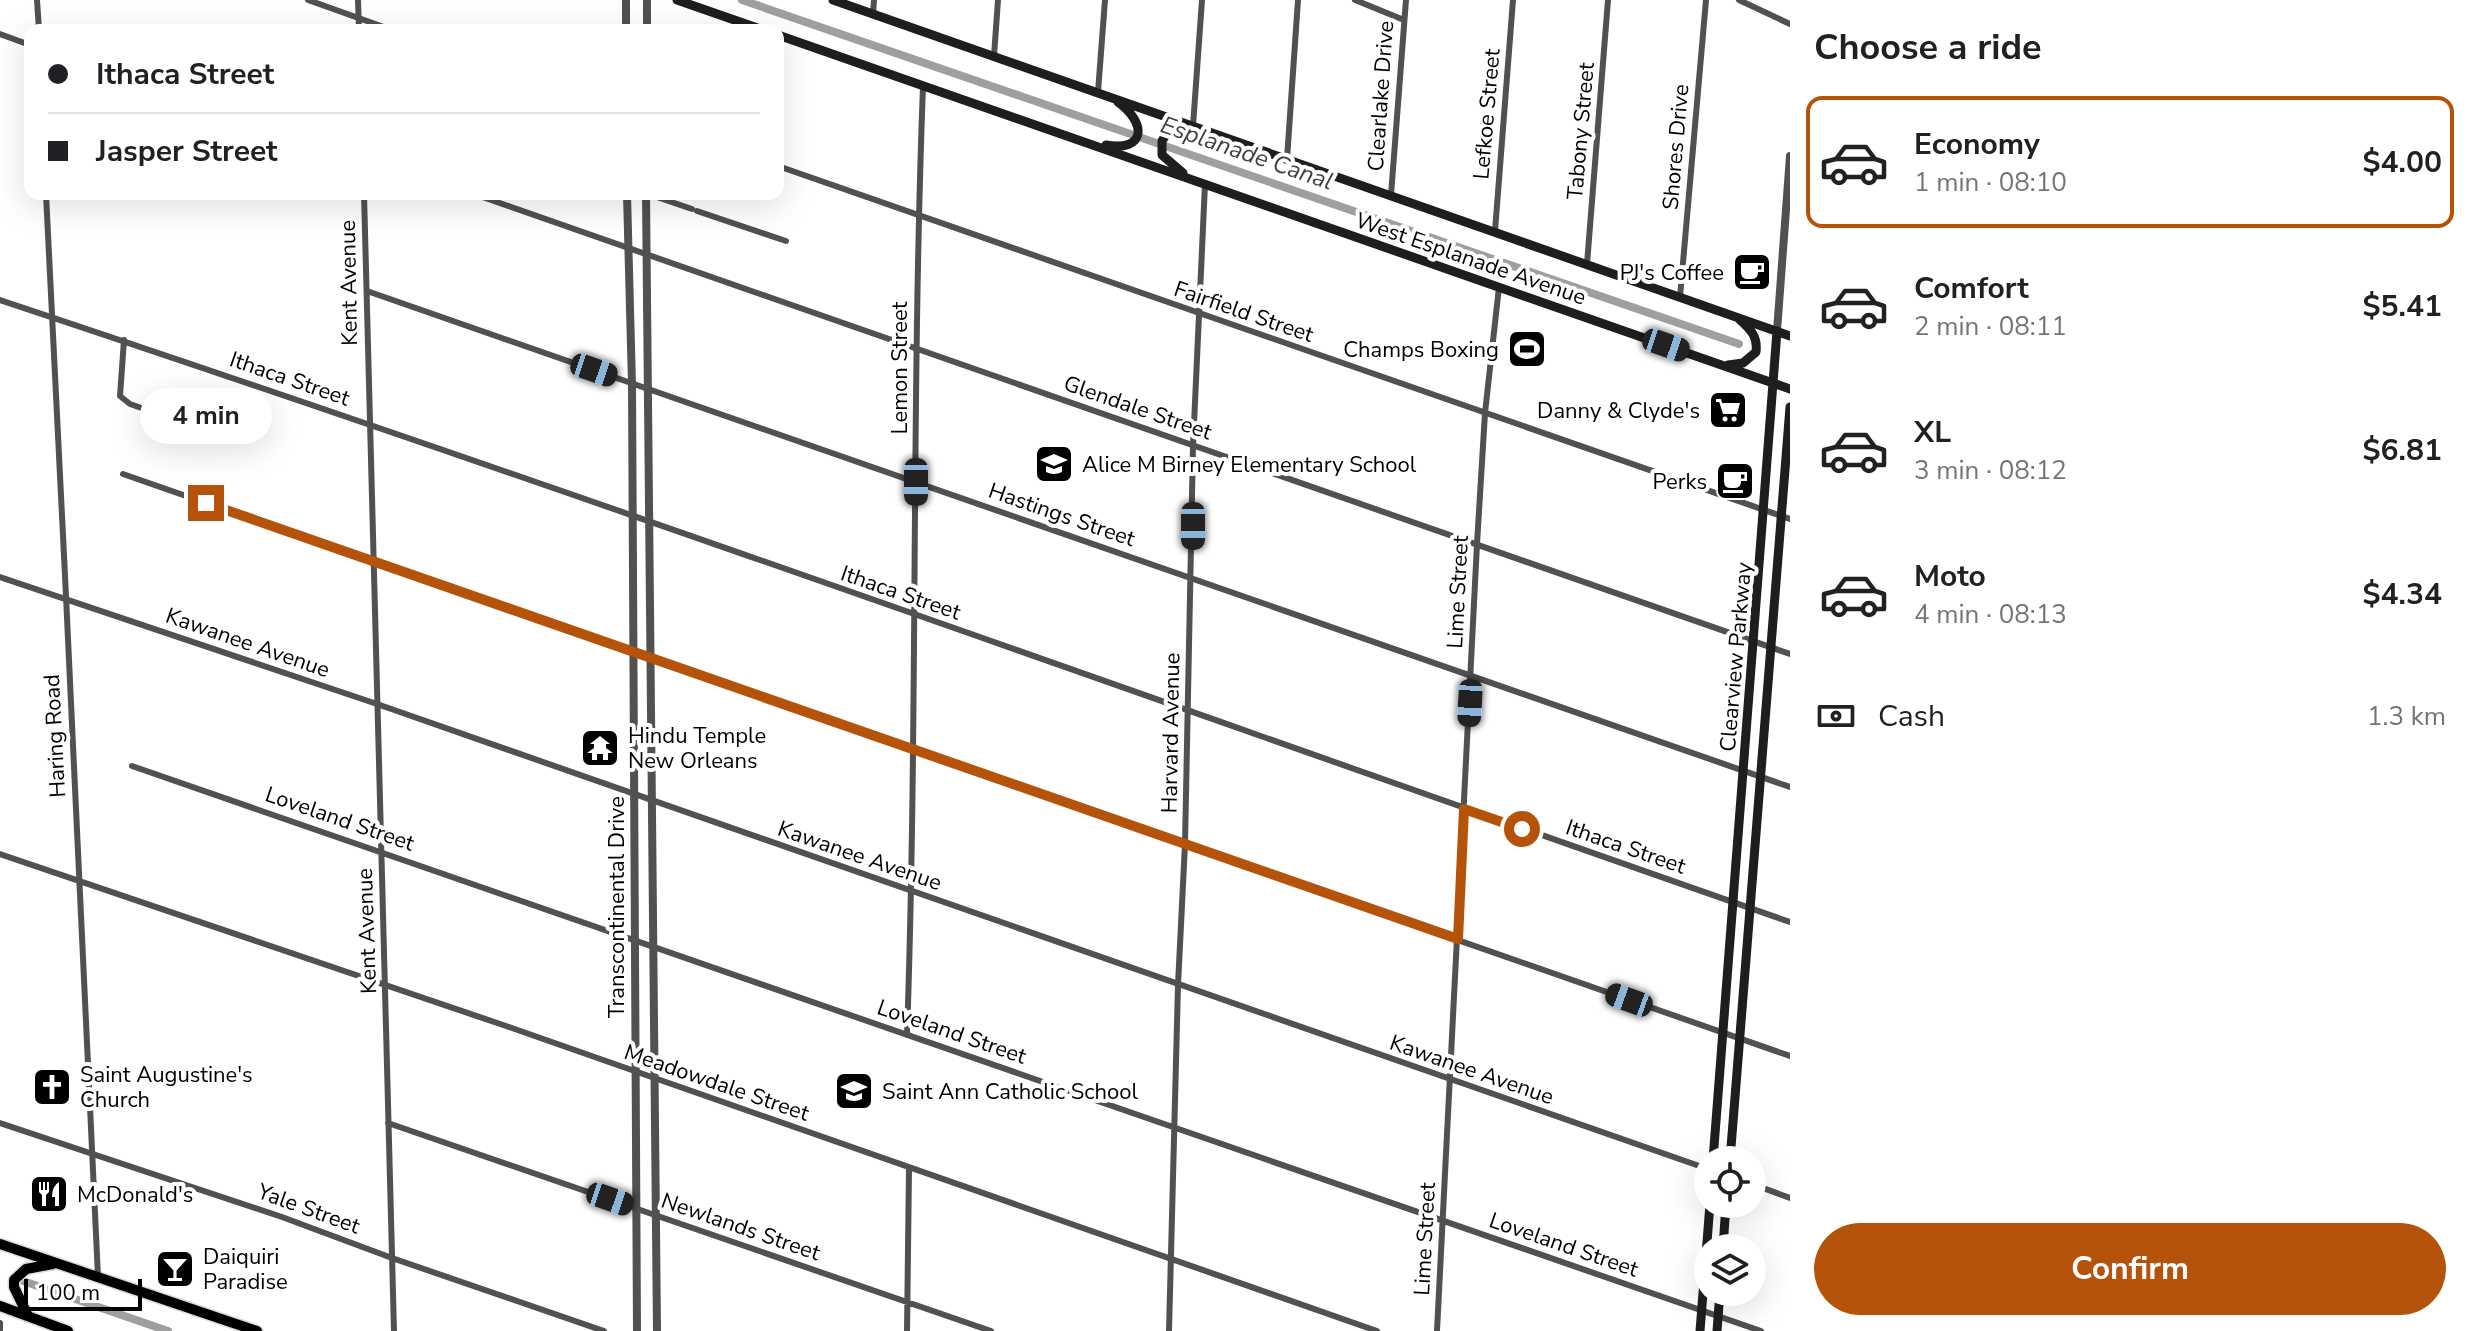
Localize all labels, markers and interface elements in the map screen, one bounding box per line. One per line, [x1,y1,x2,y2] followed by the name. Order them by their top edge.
[1361,20,1401,172] street label: Clearlake Drive
[1814,23,2042,72] text: Choose a ride
[1466,47,1508,181] street label: Lefkoe Street
[96,54,274,95] text: Ithaca Street
[1560,61,1602,201] street label: Tabony Street
[1656,83,1696,211] street label: Shores Drive
[1157,109,1337,197] water label: Esplanade Canal
[1914,124,2040,165] text: Economy
[1818,126,1890,198] icon: car
[96,131,278,172] text: Jasper Street
[2363,142,2442,183] text: $4.00
[1914,165,2067,200] text: 1 min · 08:10
[1351,205,1590,313] street label: West Esplanade Avenue
[333,220,365,346] street label: Kent Avenue
[1731,251,1773,293] cafe icon: PJ's Coffee
[1620,258,1724,288] place label: PJ's Coffee
[1914,268,2029,309] text: Comfort
[1818,270,1890,342] icon: car
[1170,274,1318,350] street label: Fairfield Street
[2363,286,2442,327] text: $5.41
[885,301,915,434] street label: Lemon Street
[1914,309,2067,344] text: 2 min · 08:11
[1639,326,1693,364] car
[1506,328,1548,370] sports icon: Champs Boxing
[1343,335,1499,365] place label: Champs Boxing
[226,344,354,414] street label: Ithaca Street
[567,351,621,389] car
[1060,369,1216,447] street label: Glendale Street
[140,387,272,443] callout: 4 min
[1707,389,1749,431] supermarket icon: Danny & Clyde's
[1537,396,1700,426] place label: Danny & Clyde's
[172,398,240,433] text: 4 min
[1914,412,1951,453] text: XL
[1818,414,1890,486] icon: car
[2363,430,2442,471] text: $6.81
[1033,443,1075,485] school or university icon: Alice M Birney Elementary School
[1082,450,1417,480] place label: Alice M Birney Elementary School
[1914,453,2067,488] text: 3 min · 08:12
[904,458,928,506] car
[1714,460,1756,502] cafe icon: Perks
[1653,467,1707,497] place label: Perks
[984,476,1139,554] street label: Hastings Street
[188,485,224,521] route end
[1181,502,1205,550] car
[1440,534,1476,649] street label: Lime Street
[1914,556,1986,597] text: Moto
[837,558,965,628] street label: Ithaca Street
[1818,558,1890,630] icon: car
[1713,560,1759,753] street label: Clearview Parkway
[2363,574,2442,615] text: $4.34
[1914,597,2067,632] text: 4 min · 08:13
[162,601,334,685] street label: Kawanee Avenue
[1155,652,1187,814] street label: Harvard Avenue
[37,673,73,798] street label: Haring Road
[1457,678,1483,728] car
[1814,694,1858,738] icon: cash
[1878,696,1945,737] text: Cash
[2367,699,2446,734] text: 1.3 km
[628,721,766,776] place label: Hindu Temple New Orleans
[579,727,621,769] temple icon: Hindu Temple New Orleans
[261,779,419,859] street label: Loveland Street
[602,796,632,1018] street label: Transcontinental Drive
[1504,811,1540,847] route start
[1562,812,1690,882] street label: Ithaca Street
[774,814,946,898] street label: Kawanee Avenue
[350,868,384,994] street label: Kent Avenue
[1602,981,1656,1019] car
[873,992,1031,1072] street label: Loveland Street
[1386,1028,1558,1112] street label: Kawanee Avenue
[620,1037,813,1129] street label: Meadowdale Street
[80,1060,253,1115] place label: Saint Augustine's Church
[31,1066,73,1108] church icon: Saint Augustine's Church
[833,1070,875,1112] school or university icon: Saint Ann Catholic School
[882,1077,1138,1107] place label: Saint Ann Catholic School
[1694,1146,1766,1306] map controls
[1694,1146,1766,1218] button: locate
[28,1173,70,1215] restaurant icon: McDonald's
[252,1176,364,1241] street label: Yale Street
[77,1180,193,1210] place label: McDonald's
[583,1180,637,1218] car
[1407,1181,1443,1296] street label: Lime Street
[657,1186,824,1268] street label: Newlands Street
[1485,1205,1643,1285] street label: Loveland Street
[1814,1223,2446,1315] button: Confirm
[1694,1234,1766,1306] button: layers
[203,1242,288,1297] place label: Daiquiri Paradise
[154,1248,196,1290] bar icon: Daiquiri Paradise
[24,1275,142,1311] scale bar
[36,1278,100,1308] text: 100 m

